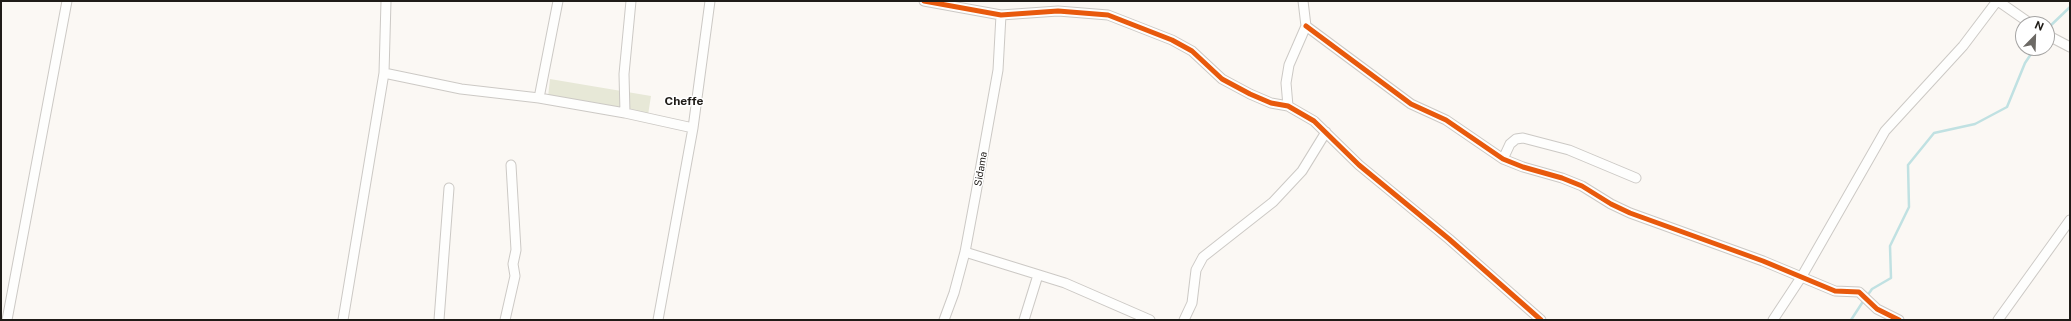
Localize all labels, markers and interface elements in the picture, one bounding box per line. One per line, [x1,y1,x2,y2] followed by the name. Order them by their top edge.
[2015,16,2055,56] north arrow
[2033,19,2046,33] text: N
[665,94,703,108] district label: Cheffe
[972,151,990,187] street label: Sidama

